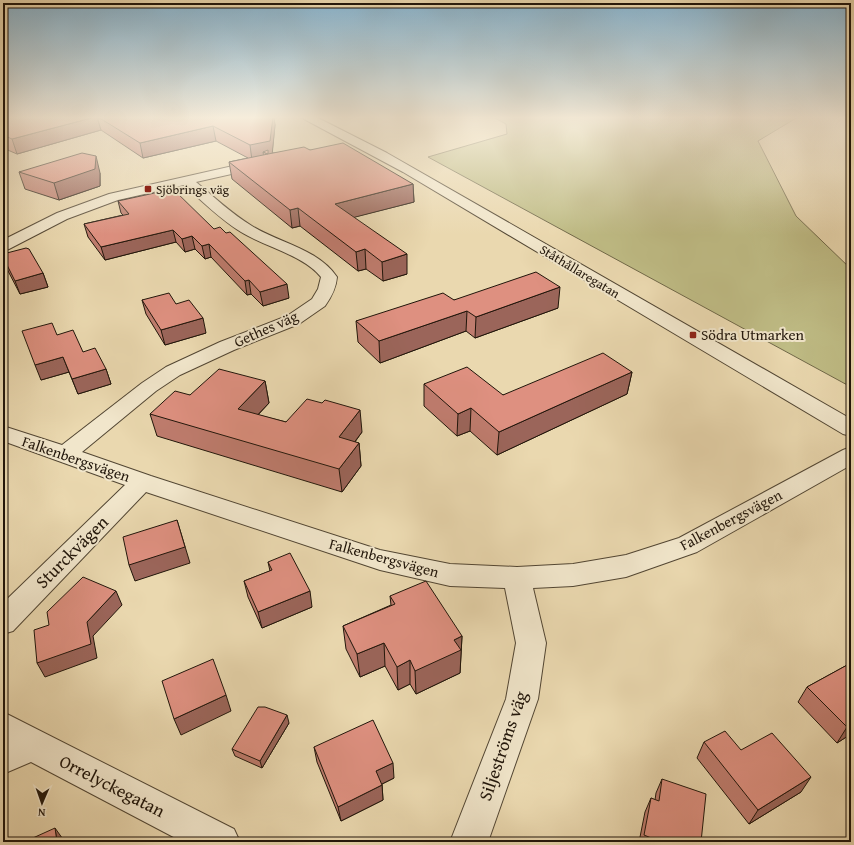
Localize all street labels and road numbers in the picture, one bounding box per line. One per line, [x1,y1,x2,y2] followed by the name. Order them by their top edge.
[536,240,624,303] street label: Ståthållaregatan
[231,305,302,352] street label: Gethes väg
[19,430,133,487] street label: Falkenbergsvägen
[676,484,786,555] street label: Falkenbergsvägen
[29,509,114,594] street label: Sturckvägen
[327,533,442,582] street label: Falkenbergsvägen
[471,687,534,804] street label: Siljeströms väg
[55,747,170,824] street label: Orrelyckegatan

